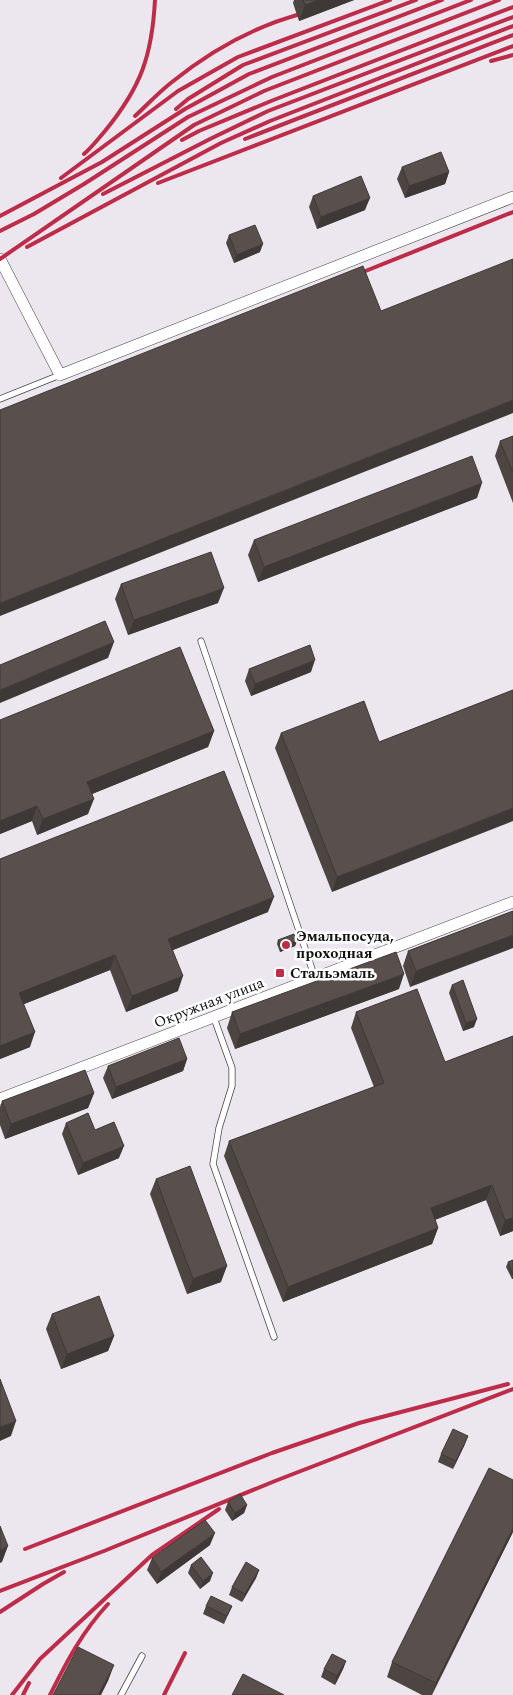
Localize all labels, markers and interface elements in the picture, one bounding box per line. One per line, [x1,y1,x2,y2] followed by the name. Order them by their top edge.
[296,925,394,965] place label: Эмальпосуда, проходная
[280,939,292,951] marker: Эмальпосуда, проходная
[290,962,375,985] place label: Стальэмаль
[274,967,286,979] marker: Стальэмаль
[151,971,268,1035] street label: Окружная улица

